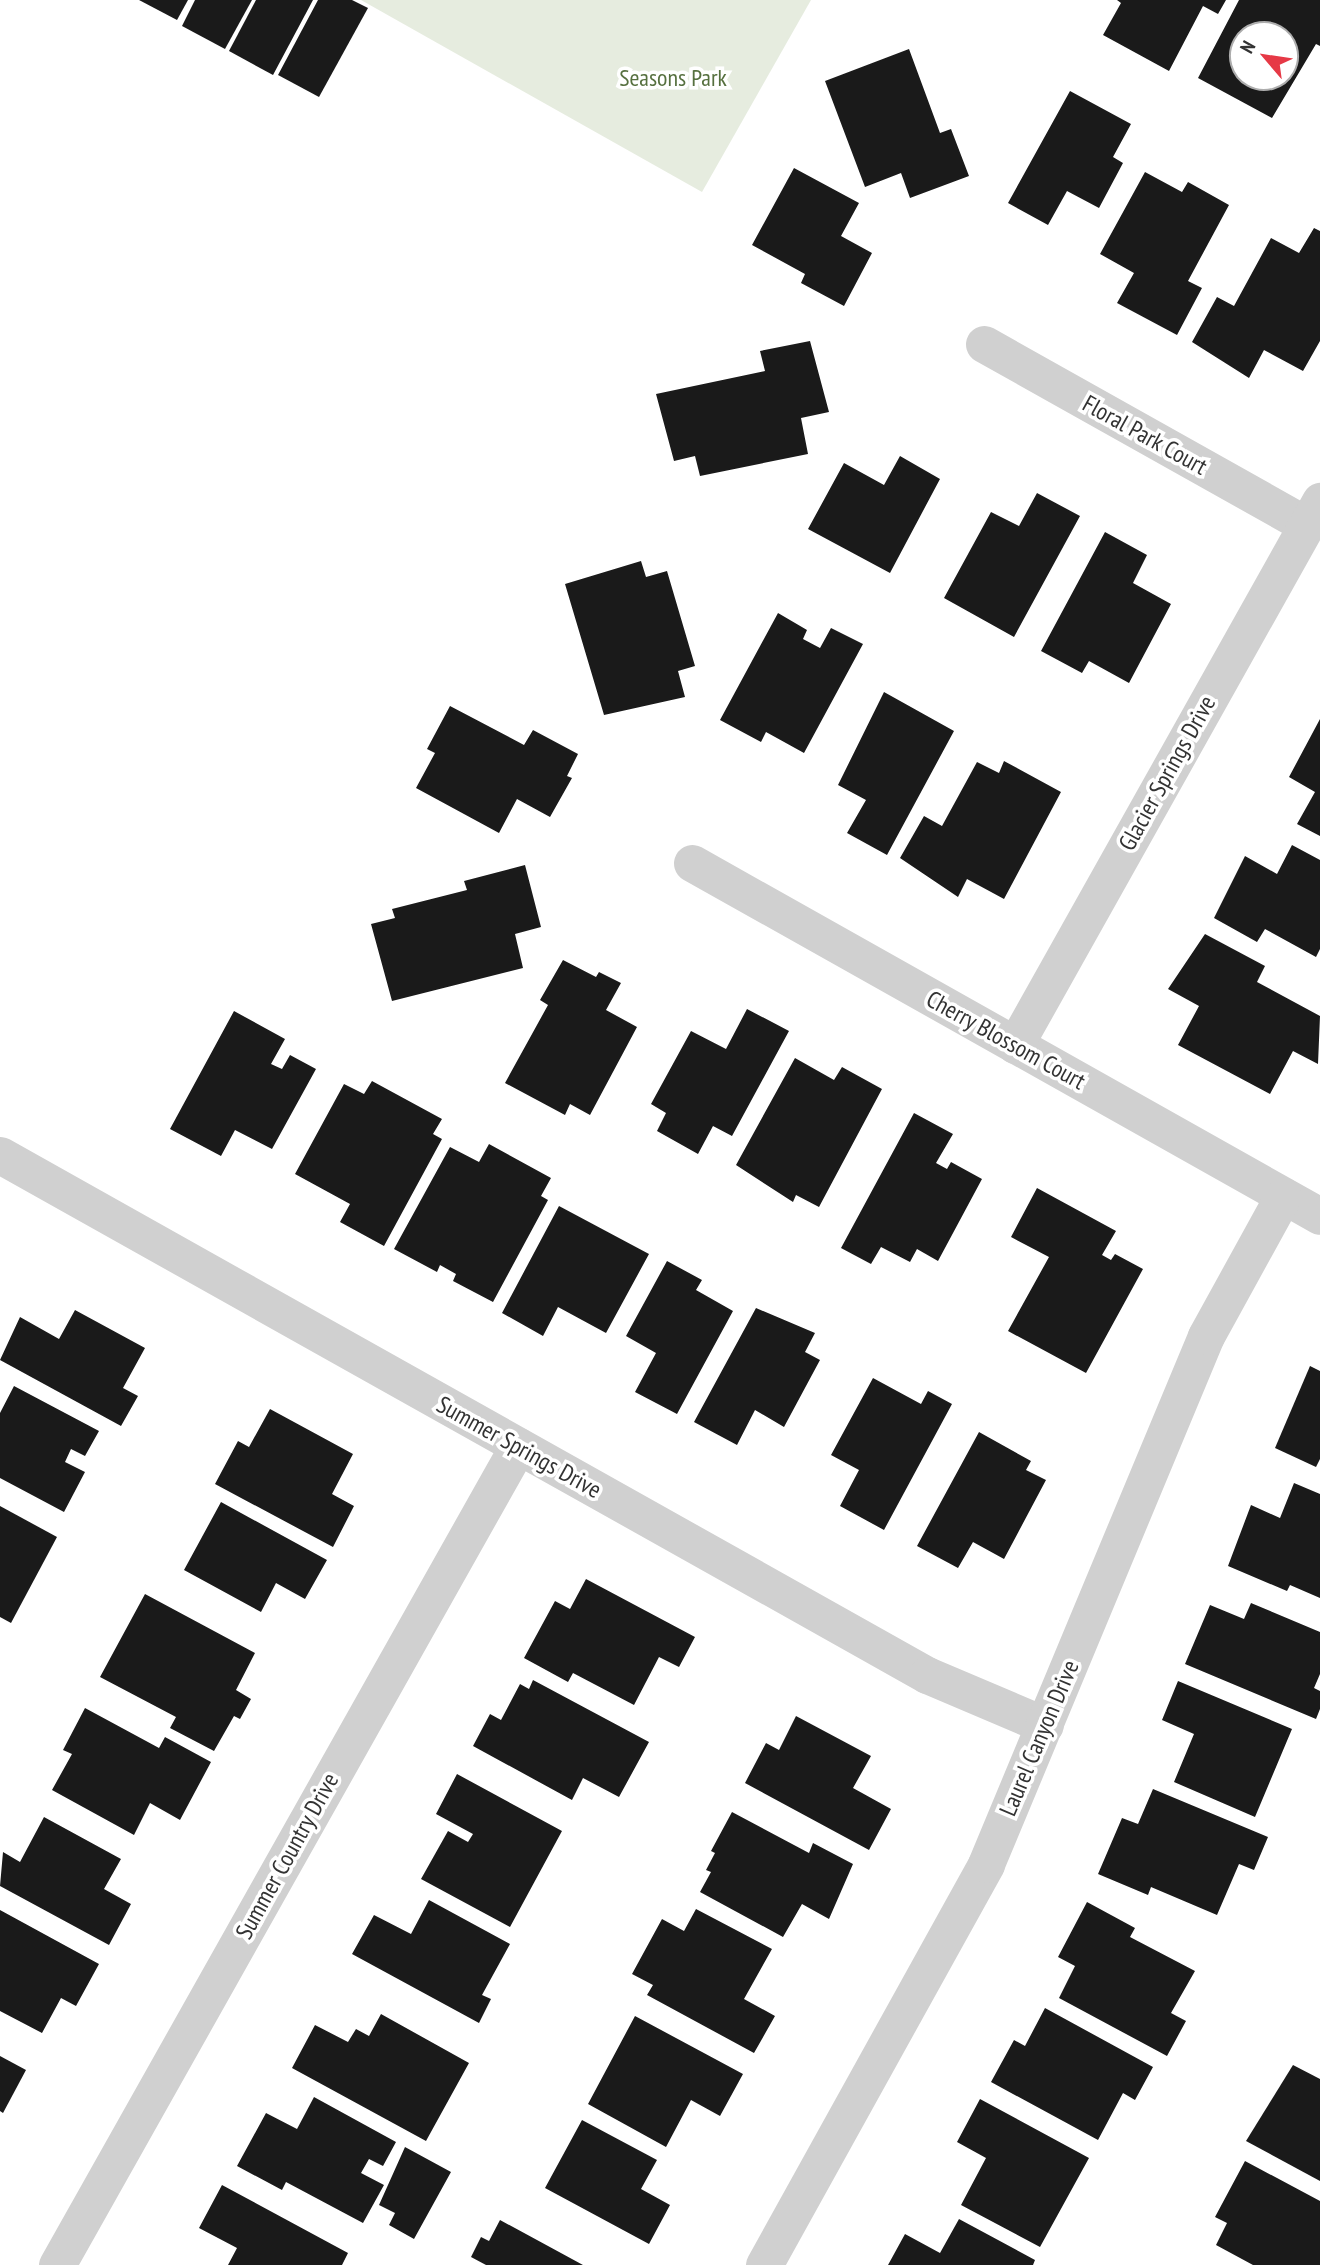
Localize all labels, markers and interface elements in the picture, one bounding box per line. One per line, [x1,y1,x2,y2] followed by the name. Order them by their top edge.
[1229,21,1299,91] north arrow
[1234,36,1260,57] text: N
[619,64,727,92] park label: Seasons Park
[1078,389,1212,481] street label: Floral Park Court
[1113,691,1221,855] street label: Glacier Springs Drive
[921,984,1091,1096] street label: Cherry Blossom Court
[432,1390,606,1504] street label: Summer Springs Drive
[993,1656,1085,1820] street label: Laurel Canyon Drive
[229,1768,345,1944] street label: Summer Country Drive

